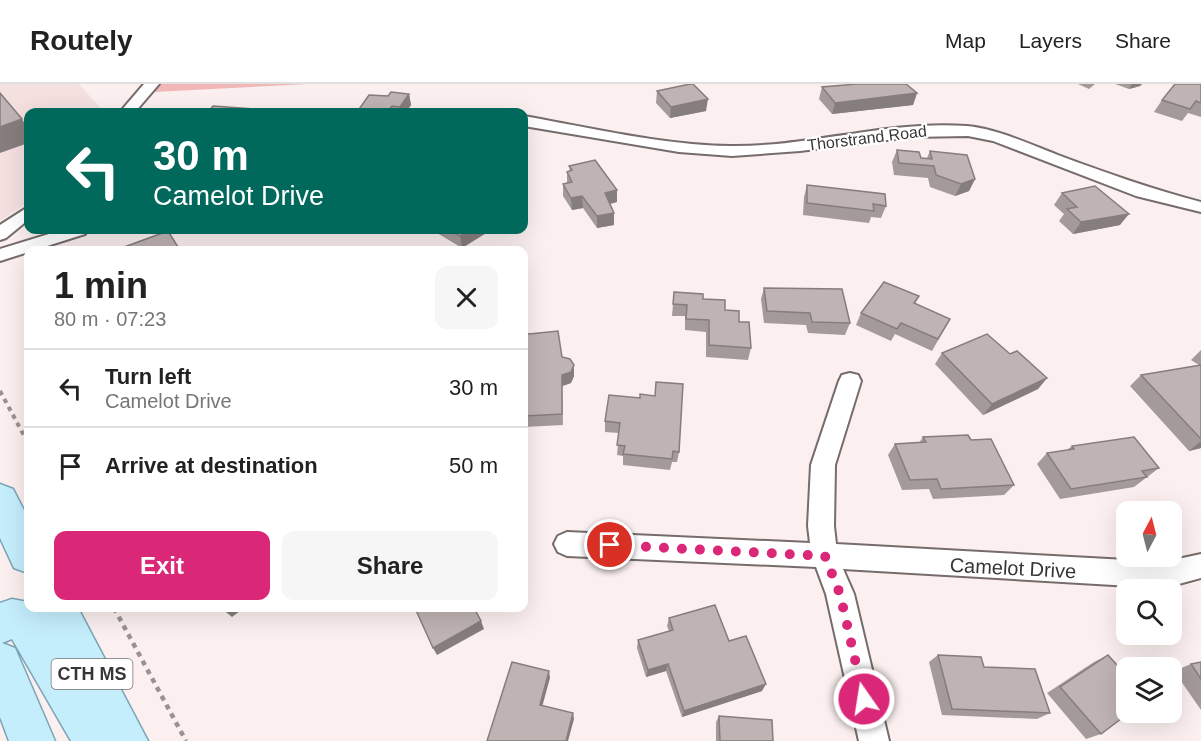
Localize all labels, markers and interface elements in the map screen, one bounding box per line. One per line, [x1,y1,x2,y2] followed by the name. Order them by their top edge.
[30,25,133,56] text: Routely
[945,29,986,52] text: Map
[1019,29,1082,52] text: Layers
[1115,29,1171,52] text: Share
[806,122,928,154] street label: Thorstrand Road
[54,132,132,210] icon: left
[153,132,249,179] text: 30 m
[153,181,324,211] text: Camelot Drive
[54,265,148,306] text: 1 min
[435,266,498,329] button: close
[54,308,166,330] text: 80 m · 07:23
[105,364,191,389] text: Turn left
[54,372,87,405] icon: left
[449,375,498,400] text: 30 m
[105,390,232,412] text: Camelot Drive
[54,450,87,483] icon: arrive
[105,453,318,478] text: Arrive at destination
[449,453,498,478] text: 50 m
[1116,501,1182,567] north arrow
[1116,501,1182,723] map controls
[584,519,635,570] pin
[593,528,626,561] icon: arrive
[54,531,270,600] button: Exit
[282,531,498,600] button: Share
[949,554,1077,582] street label: Camelot Drive
[1116,579,1182,645] button: search
[1116,657,1182,723] button: layers
[52,659,132,689] road number: CTH MS
[832,667,896,731] position arrow

